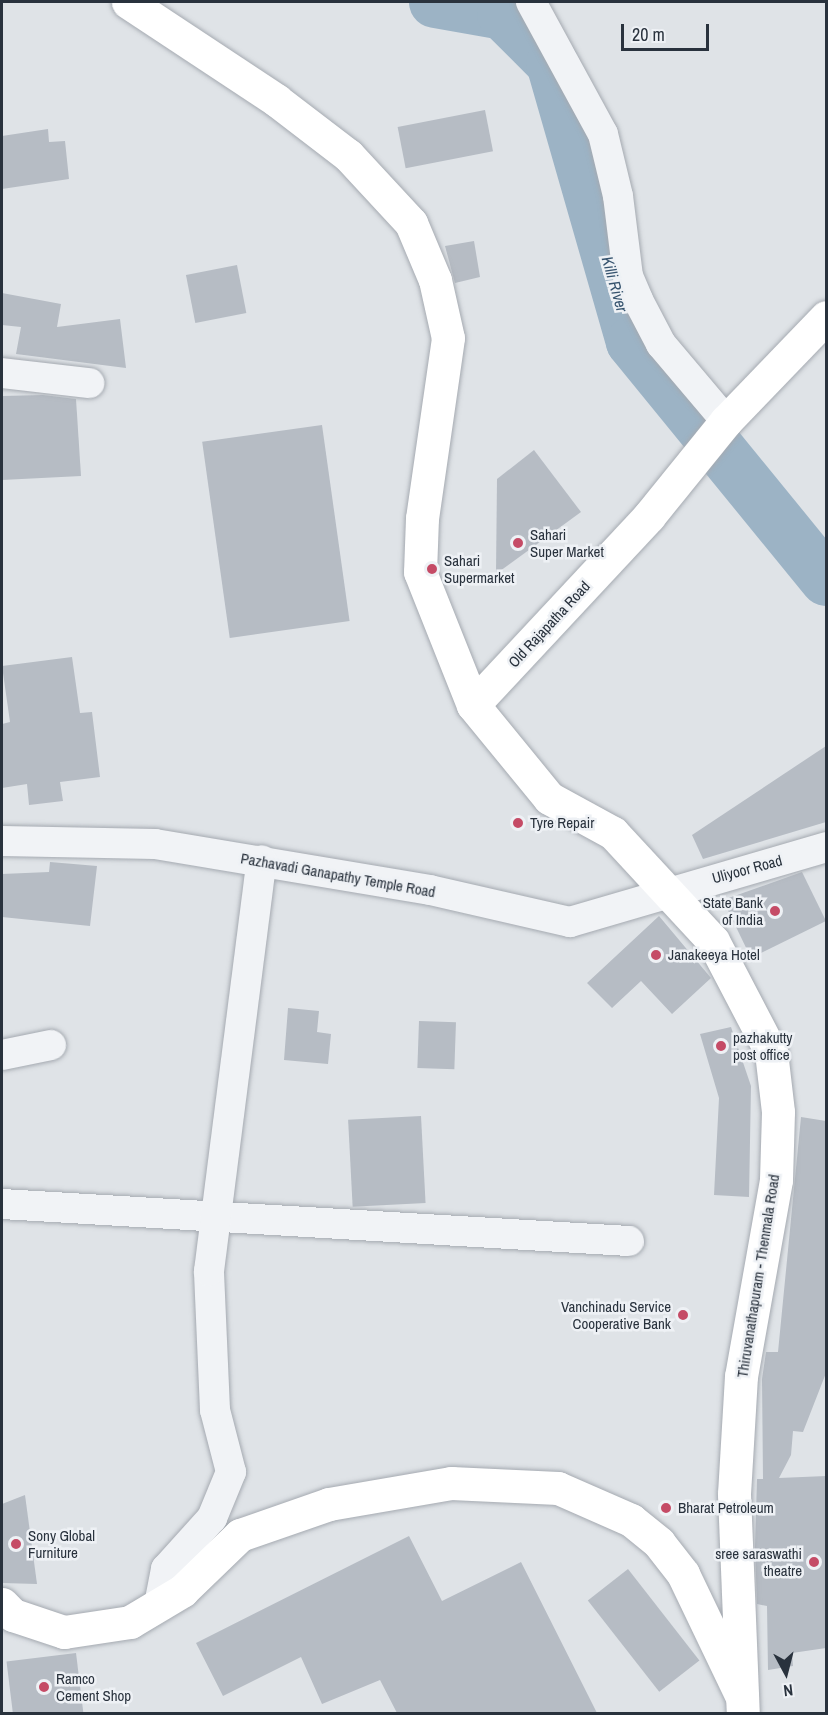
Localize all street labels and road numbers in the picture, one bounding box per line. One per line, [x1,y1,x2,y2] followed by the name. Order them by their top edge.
[504,577,594,671] street label: Old Rajapatha Road
[239,849,437,901] street label: Pazhavadi Ganapathy Temple Road
[710,851,784,887] street label: Uliyoor Road
[733,1173,783,1379] street label: Thiruvanathapuram - Thenmala Road

